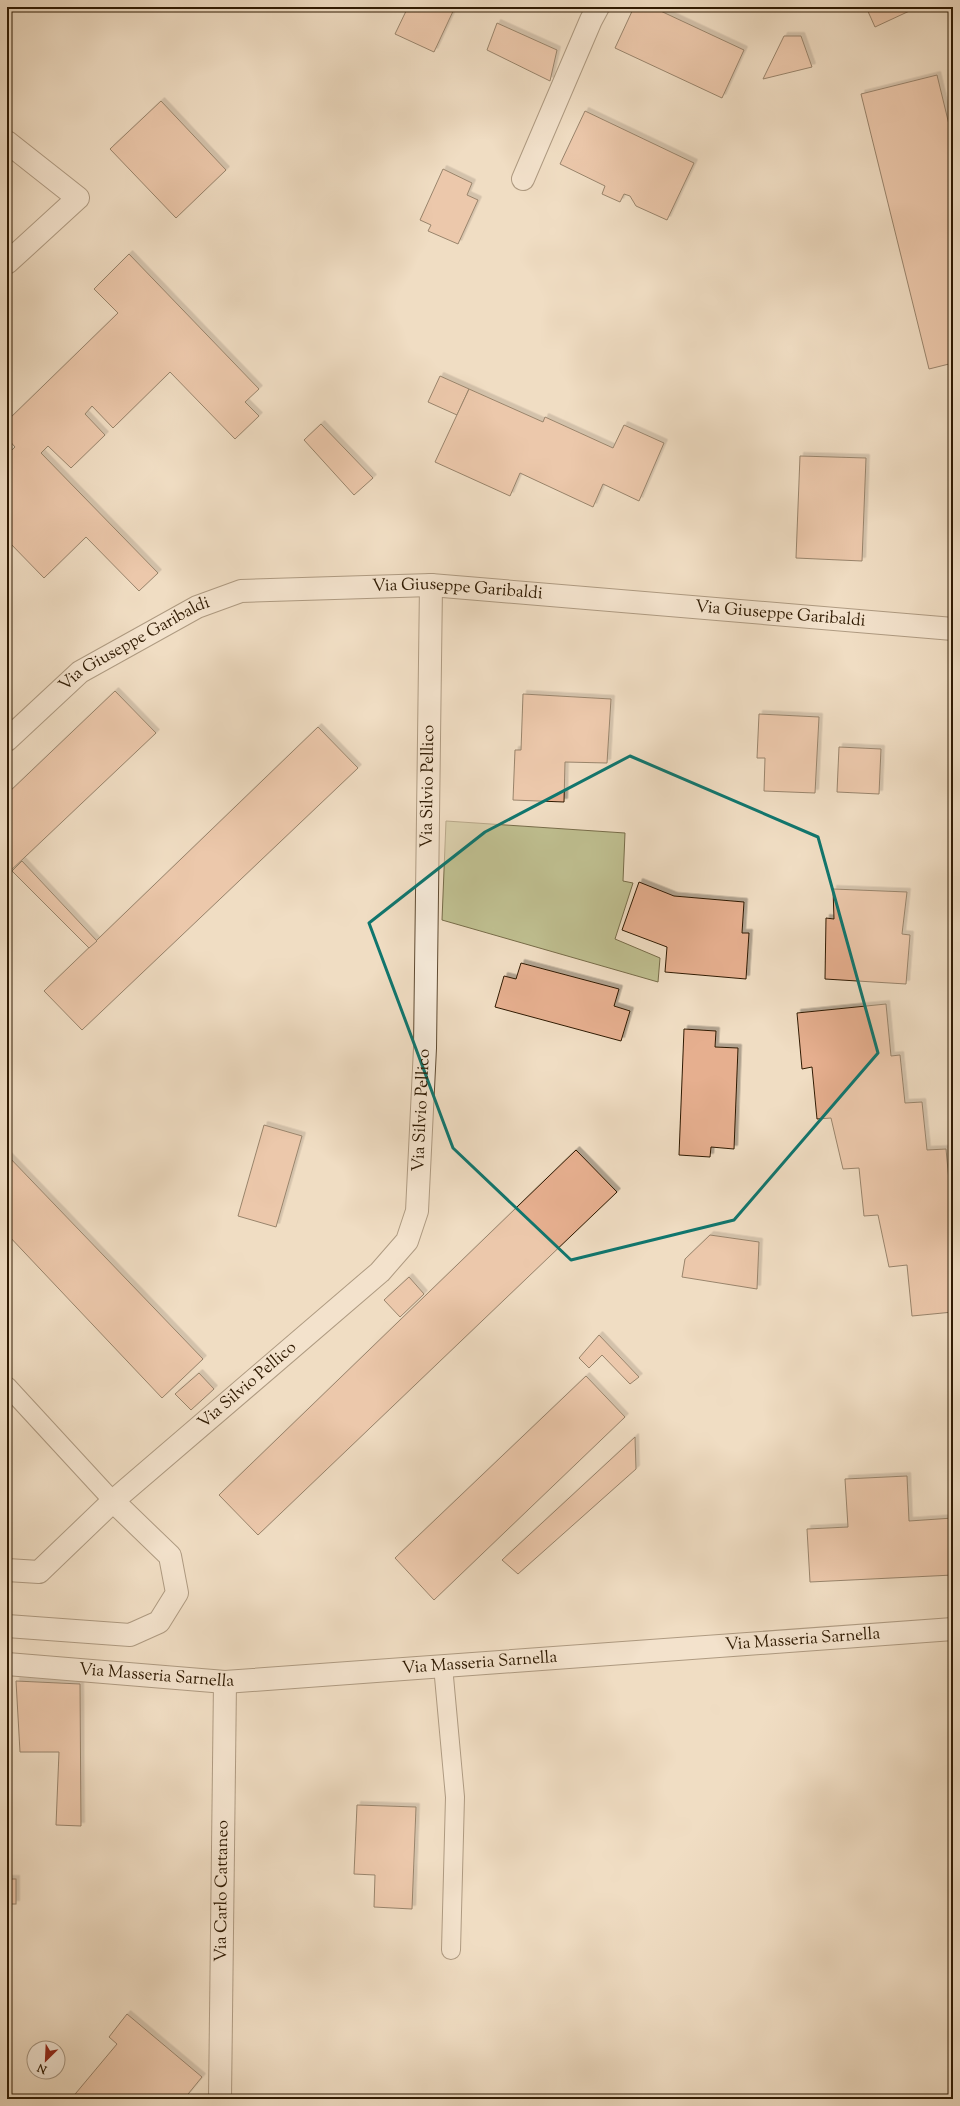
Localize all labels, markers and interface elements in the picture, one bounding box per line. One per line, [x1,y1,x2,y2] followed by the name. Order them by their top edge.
[372,573,544,606] street label: Via Giuseppe Garibaldi
[54,591,213,697] street label: Via Giuseppe Garibaldi
[694,595,867,634] street label: Via Giuseppe Garibaldi
[416,725,441,848] street label: Via Silvio Pellico
[407,1048,437,1172] street label: Via Silvio Pellico
[193,1336,302,1435] street label: Via Silvio Pellico
[724,1622,881,1658] street label: Via Masseria Sarnella
[401,1646,558,1681] street label: Via Masseria Sarnella
[78,1658,235,1694] street label: Via Masseria Sarnella
[210,1820,235,1962] street label: Via Carlo Cattaneo
[26,2040,66,2080] north arrow
[35,2059,51,2078] text: N

